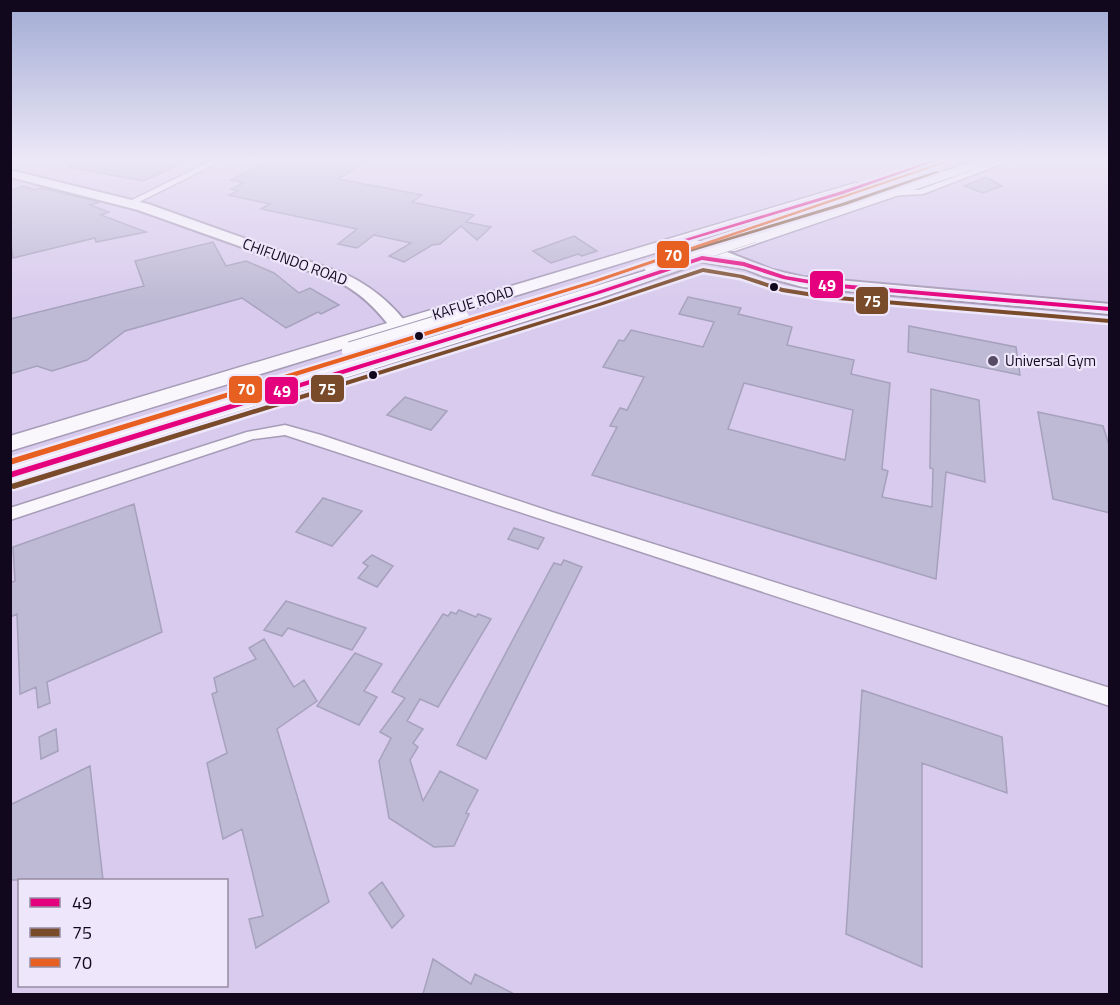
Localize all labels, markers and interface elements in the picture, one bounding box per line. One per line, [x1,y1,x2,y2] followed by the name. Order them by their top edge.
[239,232,351,291] street label: CHIFUNDO ROAD
[656,240,690,269] line badge: 70
[664,243,682,267] text: 70
[809,270,844,299] line badge: 49
[818,273,836,297] text: 49
[429,279,516,326] street label: KAFUE ROAD
[768,281,780,293] unlabelled marker
[855,286,889,315] line badge: 75
[863,289,881,313] text: 75
[413,330,425,342] unlabelled marker
[1005,349,1096,372] place label: Universal Gym
[986,354,1000,368] marker: Universal Gym
[367,369,379,381] unlabelled marker
[310,374,345,403] line badge: 75
[228,375,263,404] line badge: 70
[264,376,299,405] line badge: 49
[237,377,255,401] text: 70
[318,377,336,401] text: 75
[273,379,291,403] text: 49
[18,879,228,987] legend
[72,889,92,916] text: 49
[72,919,92,946] text: 75
[72,949,92,976] text: 70

